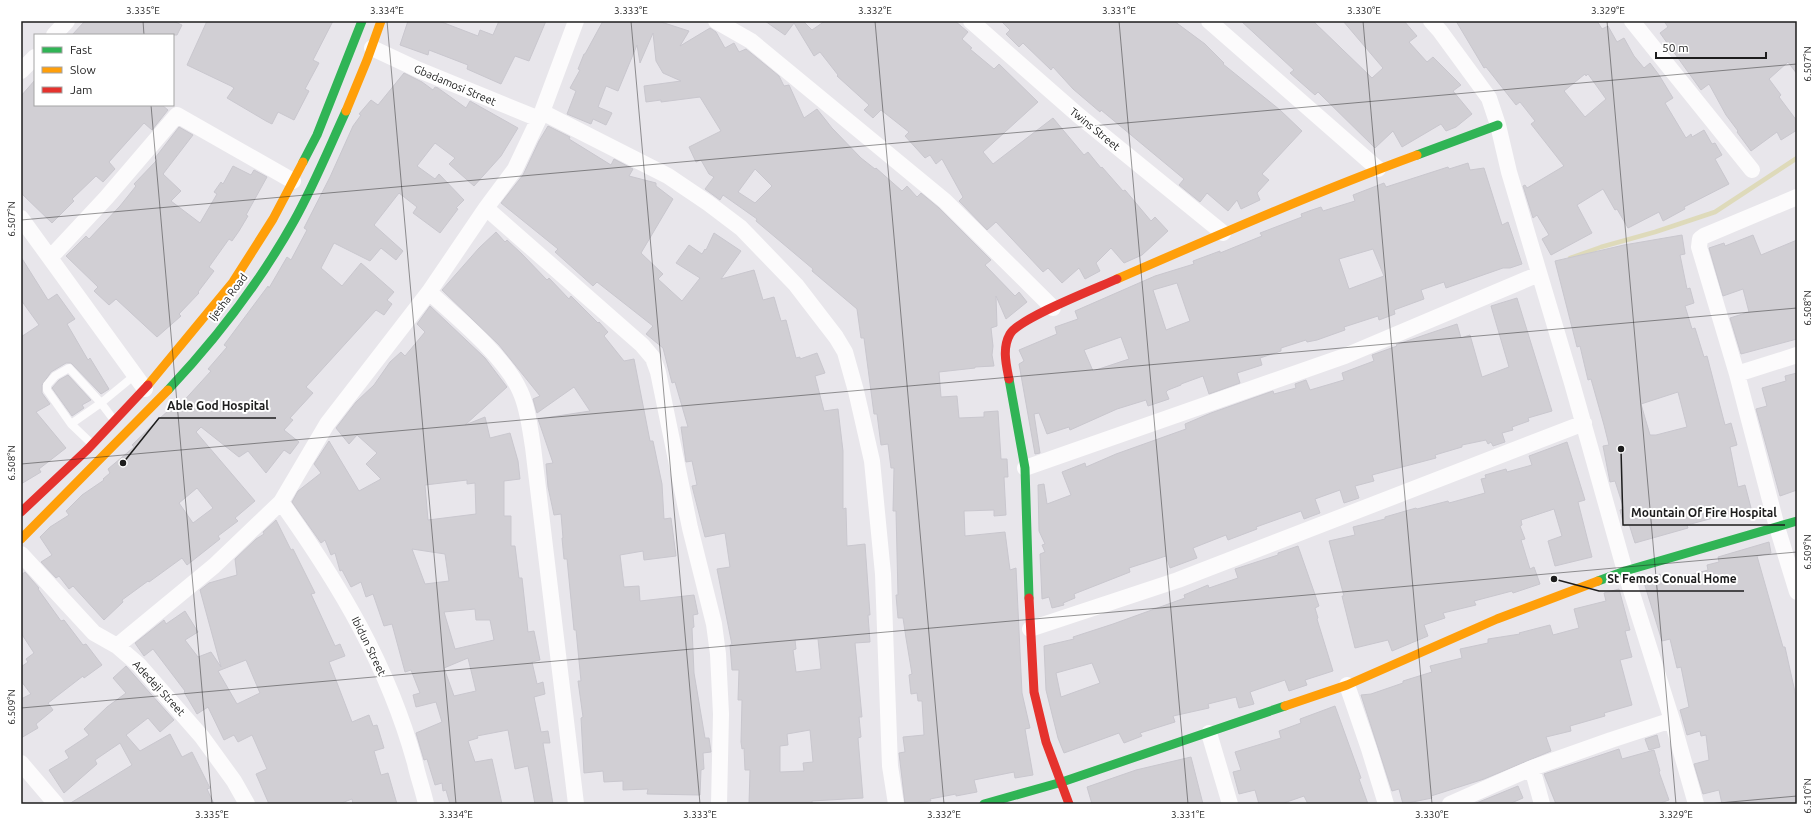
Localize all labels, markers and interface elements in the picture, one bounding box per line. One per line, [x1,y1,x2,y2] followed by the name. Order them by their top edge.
[126,5,160,16] text: 3.335°E
[370,5,404,16] text: 3.334°E
[614,5,648,16] text: 3.333°E
[858,5,892,16] text: 3.332°E
[1102,5,1136,16] text: 3.331°E
[1347,5,1381,16] text: 3.330°E
[1591,5,1625,16] text: 3.329°E
[34,34,174,106] legend
[1656,34,1766,60] scale bar
[1662,41,1689,54] text: 50 m
[70,43,92,56] text: Fast
[1802,46,1813,82] text: 6.507°N
[412,62,499,108] street label: Gbadamosi Street
[70,63,96,76] text: Slow
[70,83,92,96] text: Jam
[1068,105,1123,153] street label: Twins Street
[6,201,17,237] text: 6.507°N
[206,271,250,323] street label: Ijesha Road
[1802,290,1813,326] text: 6.508°N
[159,394,276,418] callout: Able God Hospital
[167,399,269,412] text: Able God Hospital
[6,445,17,481] text: 6.508°N
[1623,501,1785,525] callout: Mountain Of Fire Hospital
[1631,506,1777,519] text: Mountain Of Fire Hospital
[1802,534,1813,570] text: 6.509°N
[1599,567,1744,591] callout: St Femos Conual Home
[1607,572,1737,585] text: St Femos Conual Home
[350,615,389,678] street label: Ibidun Street
[130,658,188,718] street label: Adedeji Street
[6,689,17,725] text: 6.509°N
[1802,778,1813,814] text: 6.510°N
[195,809,229,820] text: 3.335°E
[439,809,473,820] text: 3.334°E
[683,809,717,820] text: 3.333°E
[927,809,961,820] text: 3.332°E
[1171,809,1205,820] text: 3.331°E
[1415,809,1449,820] text: 3.330°E
[1659,809,1693,820] text: 3.329°E

